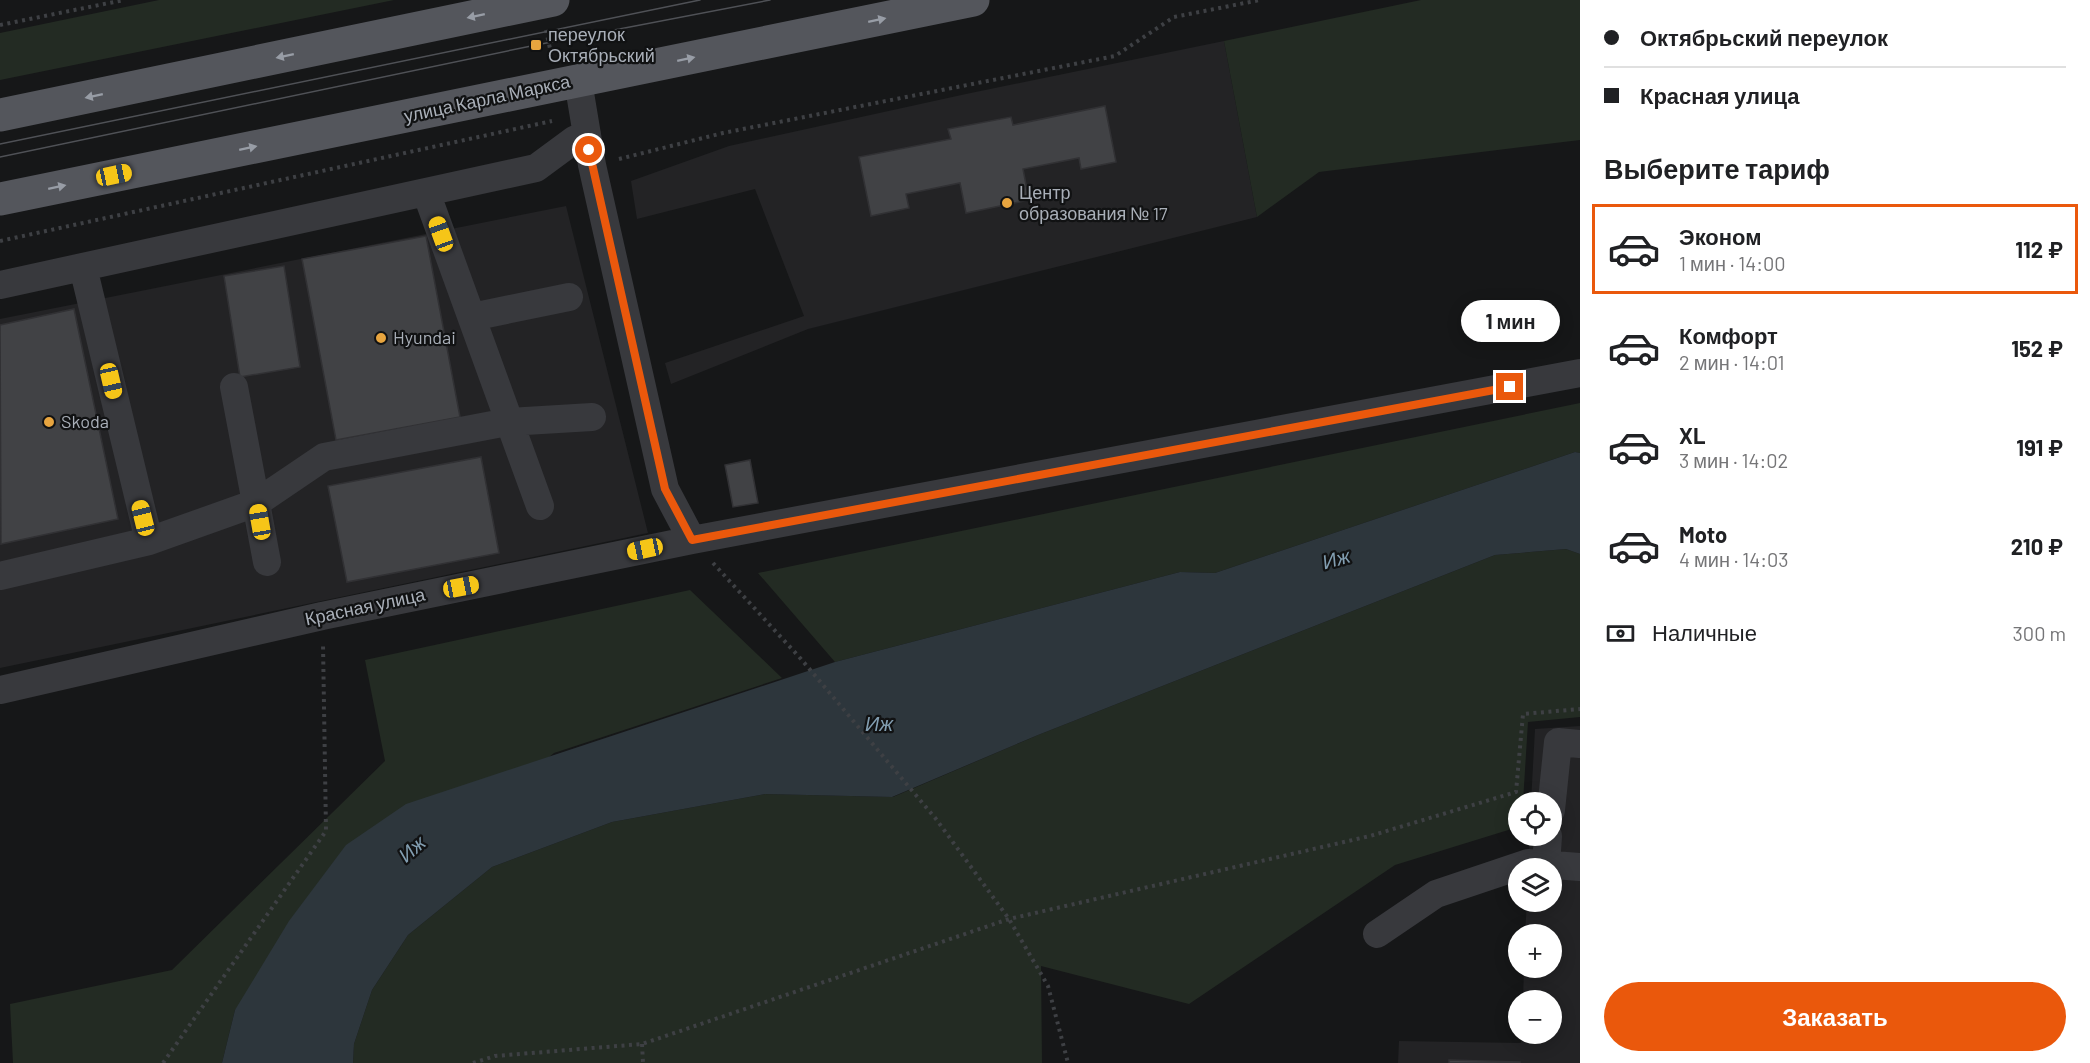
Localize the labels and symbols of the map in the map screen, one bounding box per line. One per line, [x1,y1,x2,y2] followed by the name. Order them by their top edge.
[466,12,485,21] one-way arrow
[868,14,887,24] one-way arrow
[548,23,655,66] place label: переулок Октябрьский
[529,38,543,52] marker: переулок Октябрьский
[275,52,294,61] one-way arrow
[677,53,696,63] one-way arrow
[402,69,573,126] street label: улица Карла Маркса
[84,92,103,101] one-way arrow
[575,136,602,163] route start
[239,143,258,152] one-way arrow
[95,162,133,188] car
[1019,181,1168,224] place label: Центр образования № 17
[48,182,67,191] one-way arrow
[1000,196,1014,210] marker: Центр образования № 17
[426,214,456,254] car
[1460,300,1559,342] callout: 1 мин
[393,326,456,348] place label: Hyundai
[374,331,388,345] marker: Hyundai
[98,361,124,401] car
[1496,373,1523,400] route end
[61,410,109,432] place label: Skoda
[42,415,56,429] marker: Skoda
[130,498,156,538] car
[248,503,272,541] car
[626,536,664,562] car
[1319,542,1354,573] water label: Иж
[442,575,480,599] car
[303,582,428,629] street label: Красная улица
[865,711,894,735] water label: Иж
[393,829,431,867] water label: Иж

